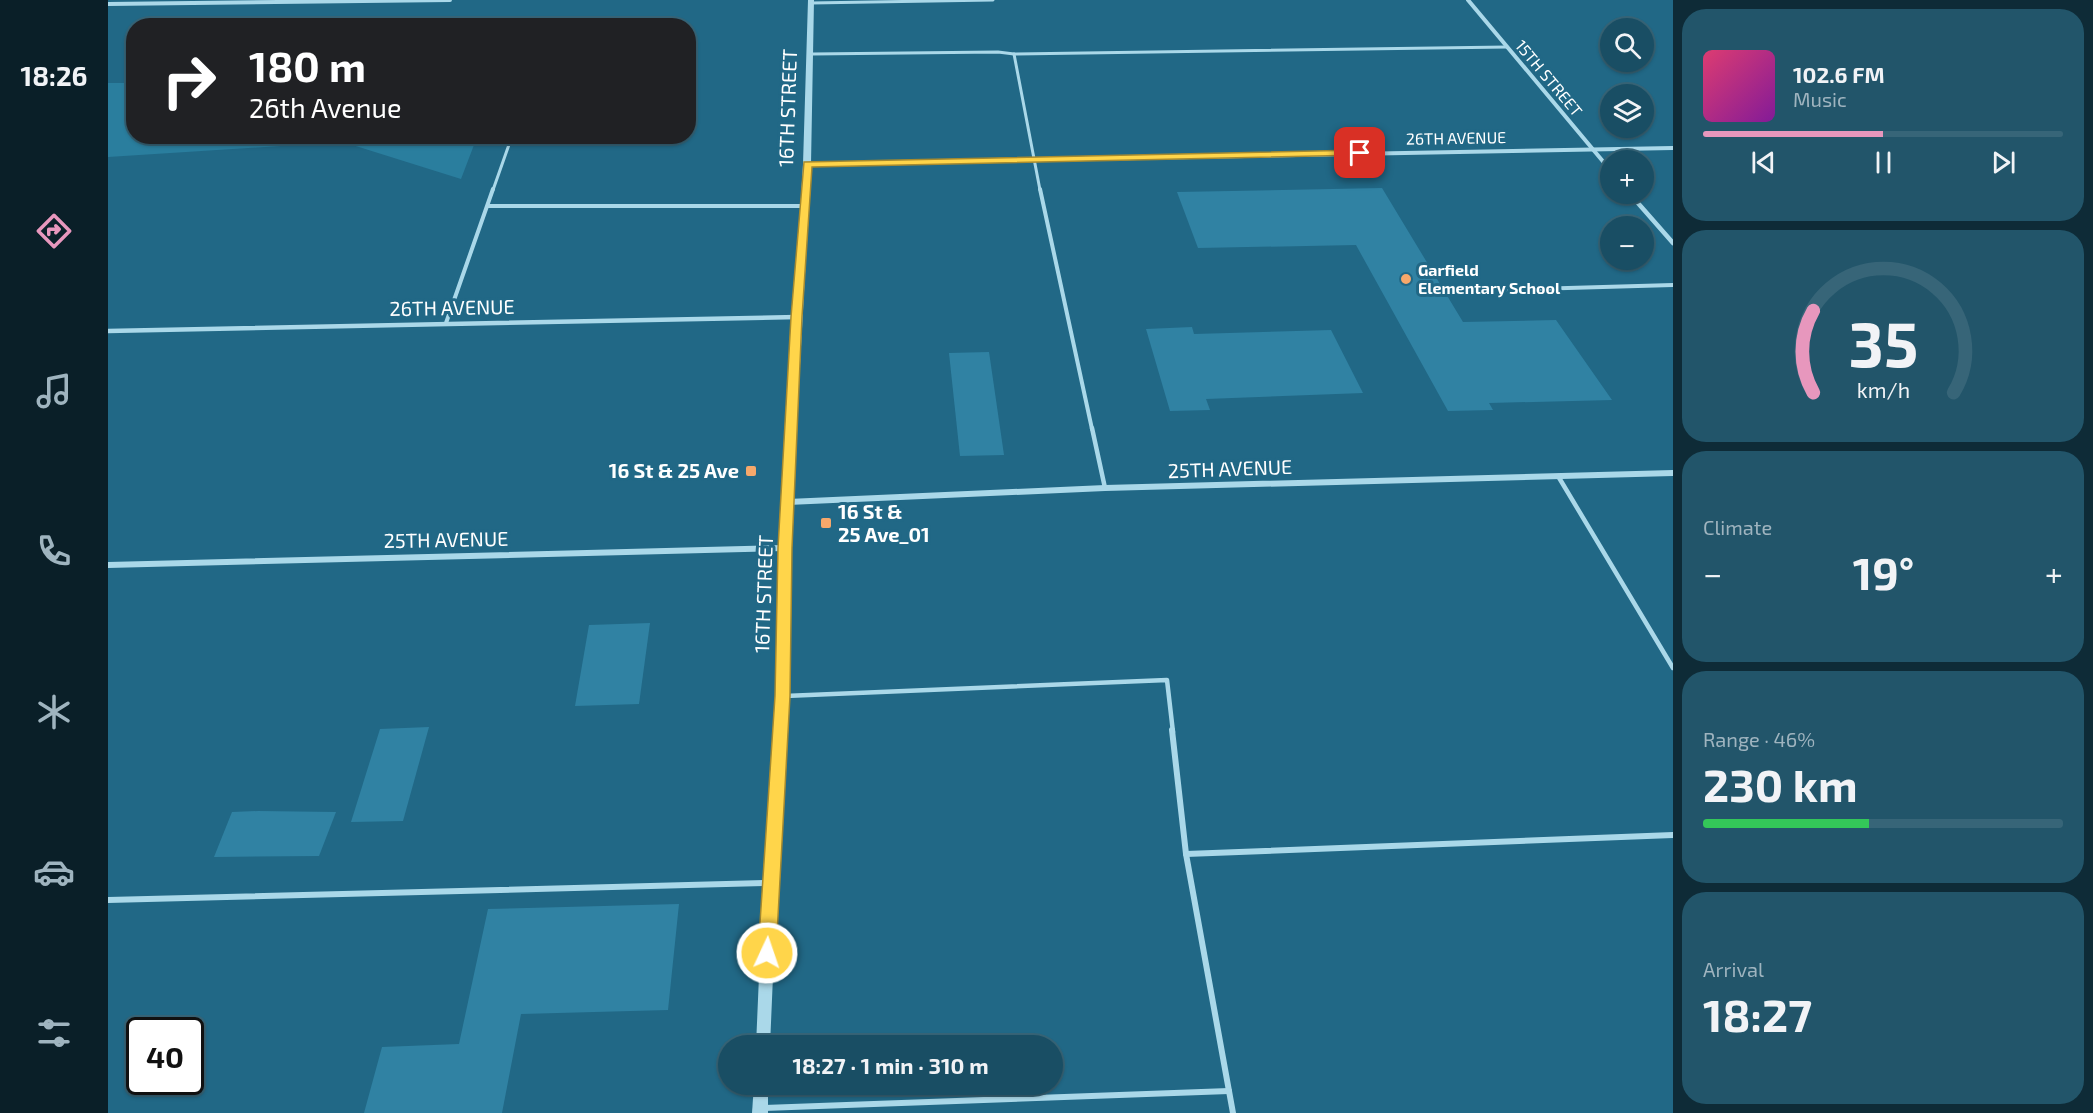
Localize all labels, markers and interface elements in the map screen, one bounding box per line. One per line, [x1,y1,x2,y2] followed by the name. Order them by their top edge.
[1600,18,1654,270] map controls
[1600,18,1654,72] button: search
[1512,36,1587,120] street label: 15TH STREET
[249,40,366,90] text: 180 m
[150,42,228,120] icon: right
[773,48,801,167] street label: 16TH STREET
[20,59,88,91] text: 18:26
[1793,61,1885,87] text: 102.6 FM
[1600,84,1654,138] button: layers
[1793,87,1847,111] text: Music
[249,91,401,123] text: 26th Avenue
[1334,127,1385,178] pin
[1406,127,1506,148] street label: 26TH AVENUE
[1343,136,1376,169] icon: arrive
[1747,146,1780,179] icon: previous
[1867,146,1900,179] icon: pause
[1987,146,2020,179] icon: next
[1600,150,1654,204] button: +
[33,210,75,252] icon: directions
[1600,216,1654,270] button: −
[1418,260,1561,298] place label: Garfield Elementary School
[1399,272,1413,286] marker: Garfield Elementary School
[389,294,515,320] street label: 26TH AVENUE
[1848,305,1918,380] text: 35
[33,370,75,412] icon: music
[1856,377,1910,402] text: km/h
[1167,454,1293,482] street label: 25TH AVENUE
[609,458,739,482] place label: 16 St & 25 Ave
[744,464,758,478] marker: 16 St & 25 Ave
[838,499,930,546] place label: 16 St & 25 Ave_01
[1703,515,1772,539] text: Climate
[819,516,833,530] marker: 16 St & 25 Ave_01
[383,526,509,552] street label: 25TH AVENUE
[33,530,75,572] icon: phone
[749,534,777,653] street label: 16TH STREET
[1853,545,1914,599] text: 19°
[1703,553,1722,593] text: −
[2045,553,2063,593] text: +
[33,691,75,733] icon: climate
[1703,727,1815,751] text: Range · 46%
[1703,757,1858,811] text: 230 km
[33,851,75,893] icon: car
[735,921,799,985] position arrow
[1703,957,1764,981] text: Arrival
[1703,987,1812,1041] text: 18:27
[33,1012,75,1054] icon: filters
[126,1017,204,1095] speed limit sign: 40
[792,1052,989,1078] text: 18:27 · 1 min · 310 m

